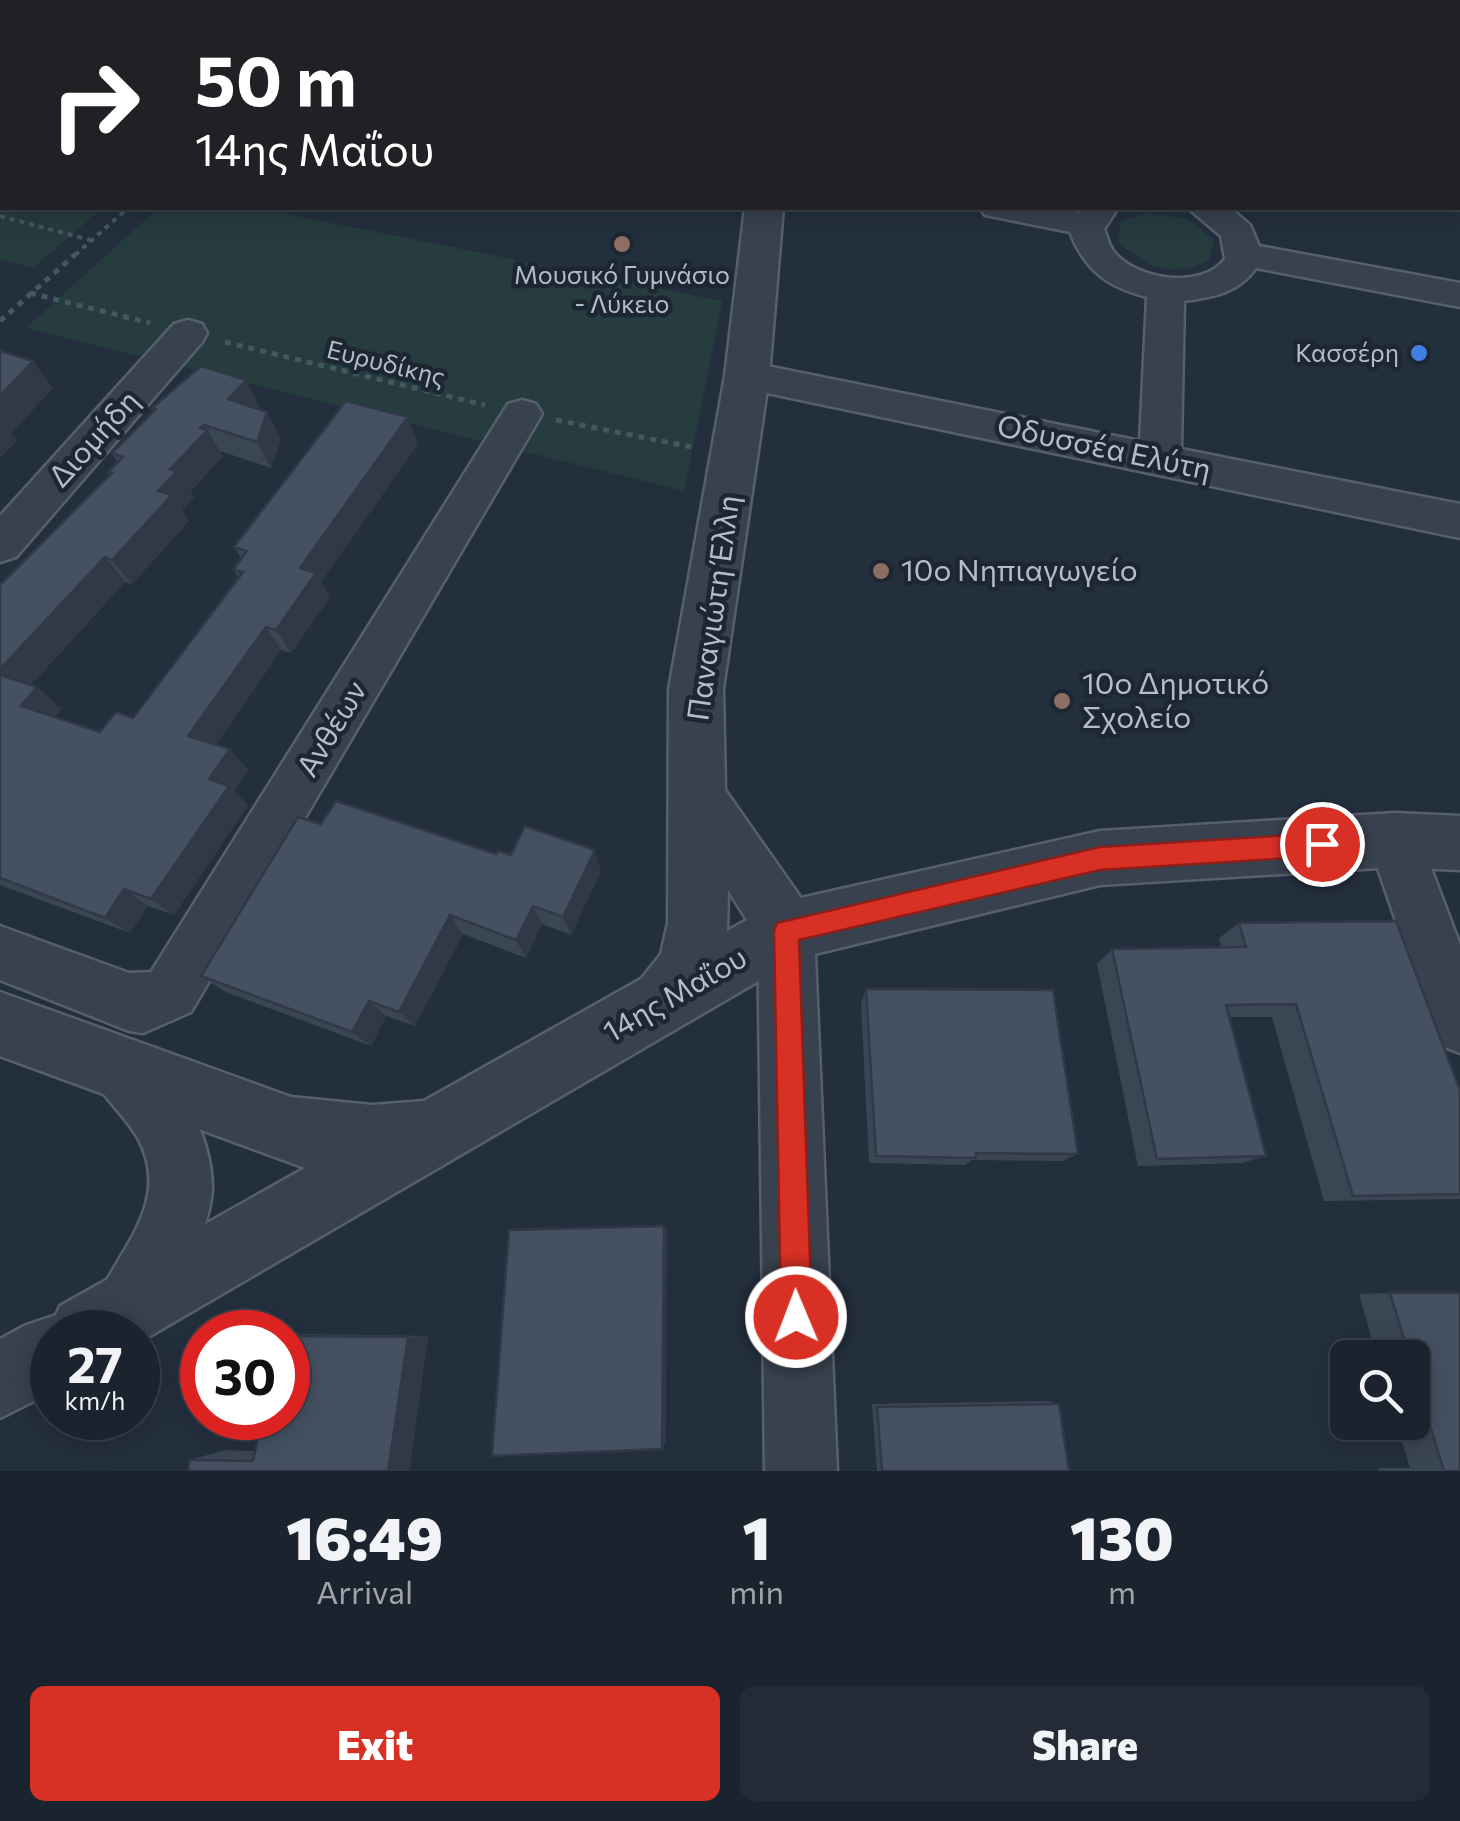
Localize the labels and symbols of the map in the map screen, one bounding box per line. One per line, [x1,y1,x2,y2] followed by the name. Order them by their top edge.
[611,233,633,255] marker: Μουσικό Γυμνάσιο - Λύκειο
[514,259,730,318] place label: Μουσικό Γυμνάσιο - Λύκειο
[324,333,448,391] street label: Ευρυδίκης
[1295,337,1399,367] place label: Κασσέρη
[1408,342,1430,364] marker: Κασσέρη
[39,381,145,494] street label: Διομήδη
[994,405,1215,486] street label: Οδυσσέα Ελύτη
[677,493,746,723] street label: Παναγιώτη Έλλη
[901,550,1138,587] place label: 10ο Νηπιαγωγείο
[870,560,892,582] marker: 10ο Νηπιαγωγείο
[1082,663,1269,734] place label: 10ο Δημοτικό Σχολείο
[287,673,373,782] street label: Ανθέων
[1051,690,1073,712] marker: 10ο Δημοτικό Σχολείο
[1280,802,1365,887] pin
[595,937,752,1049] street label: 14ης Μαΐου
[744,1265,848,1369] position arrow
[180,1310,310,1440] speed limit sign: 30

